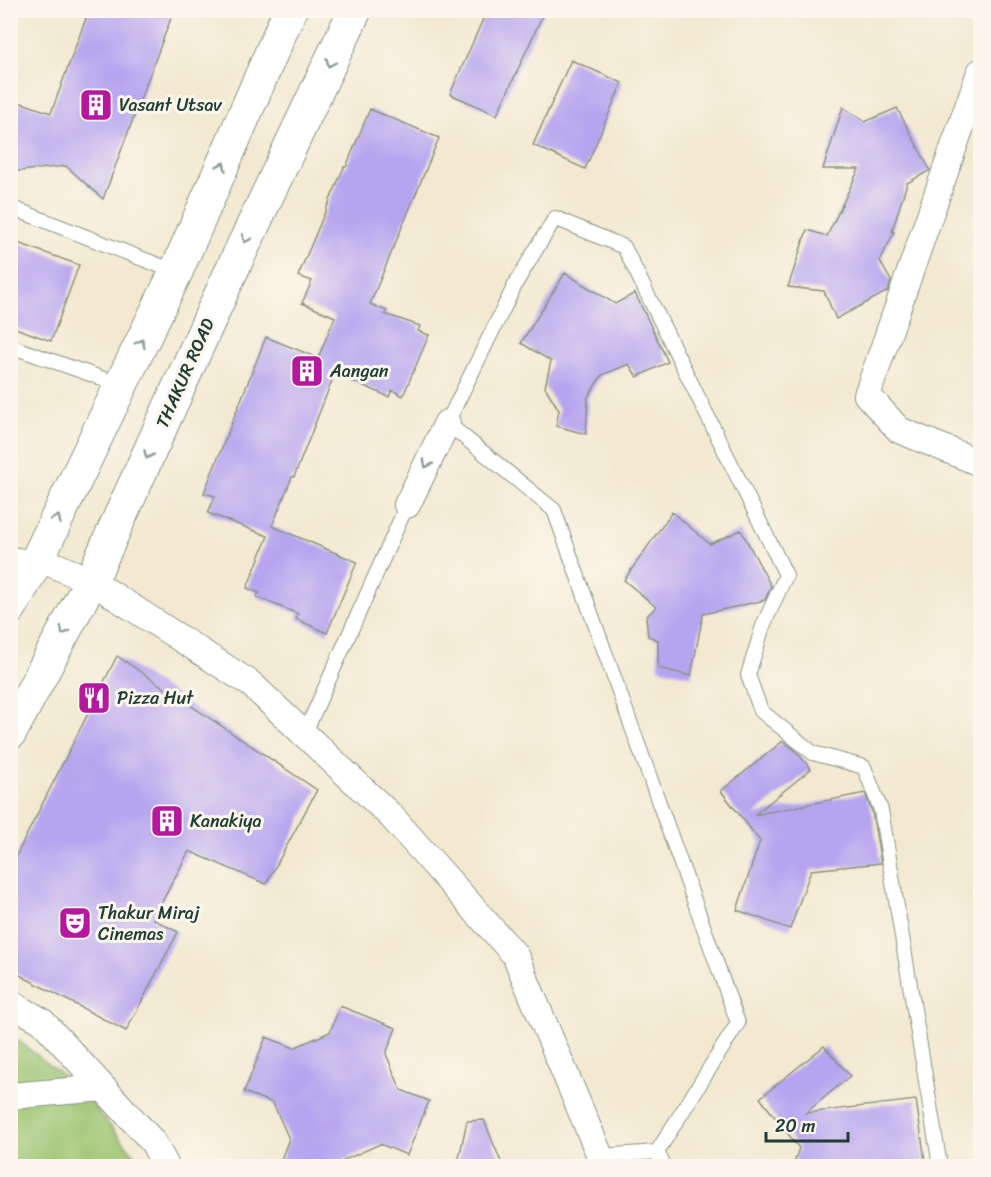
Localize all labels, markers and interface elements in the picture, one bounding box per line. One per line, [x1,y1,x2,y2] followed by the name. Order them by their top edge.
[325,57,337,68] one-way arrow
[78,87,114,123] building icon: Vasant Utsav
[119,89,223,121] place label: Vasant Utsav
[215,161,227,172] one-way arrow
[241,233,253,244] one-way arrow
[146,312,224,433] street label: THAKUR ROAD
[134,339,145,350] one-way arrow
[289,353,325,389] building icon: Aangan
[329,355,389,387] place label: Aangan
[143,449,155,460] one-way arrow
[423,457,435,468] one-way arrow
[49,515,61,526] one-way arrow
[60,625,71,635] one-way arrow
[76,680,112,716] restaurant icon: Pizza Hut
[117,682,194,714] place label: Pizza Hut
[149,803,185,839] building icon: Kanakiya
[190,805,262,837] place label: Kanakiya
[98,897,200,950] place label: Thakur Miraj Cinemas
[57,905,93,941] theatre icon: Thakur Miraj Cinemas
[766,1105,848,1143] scale bar
[775,1110,815,1142] text: 20 m

